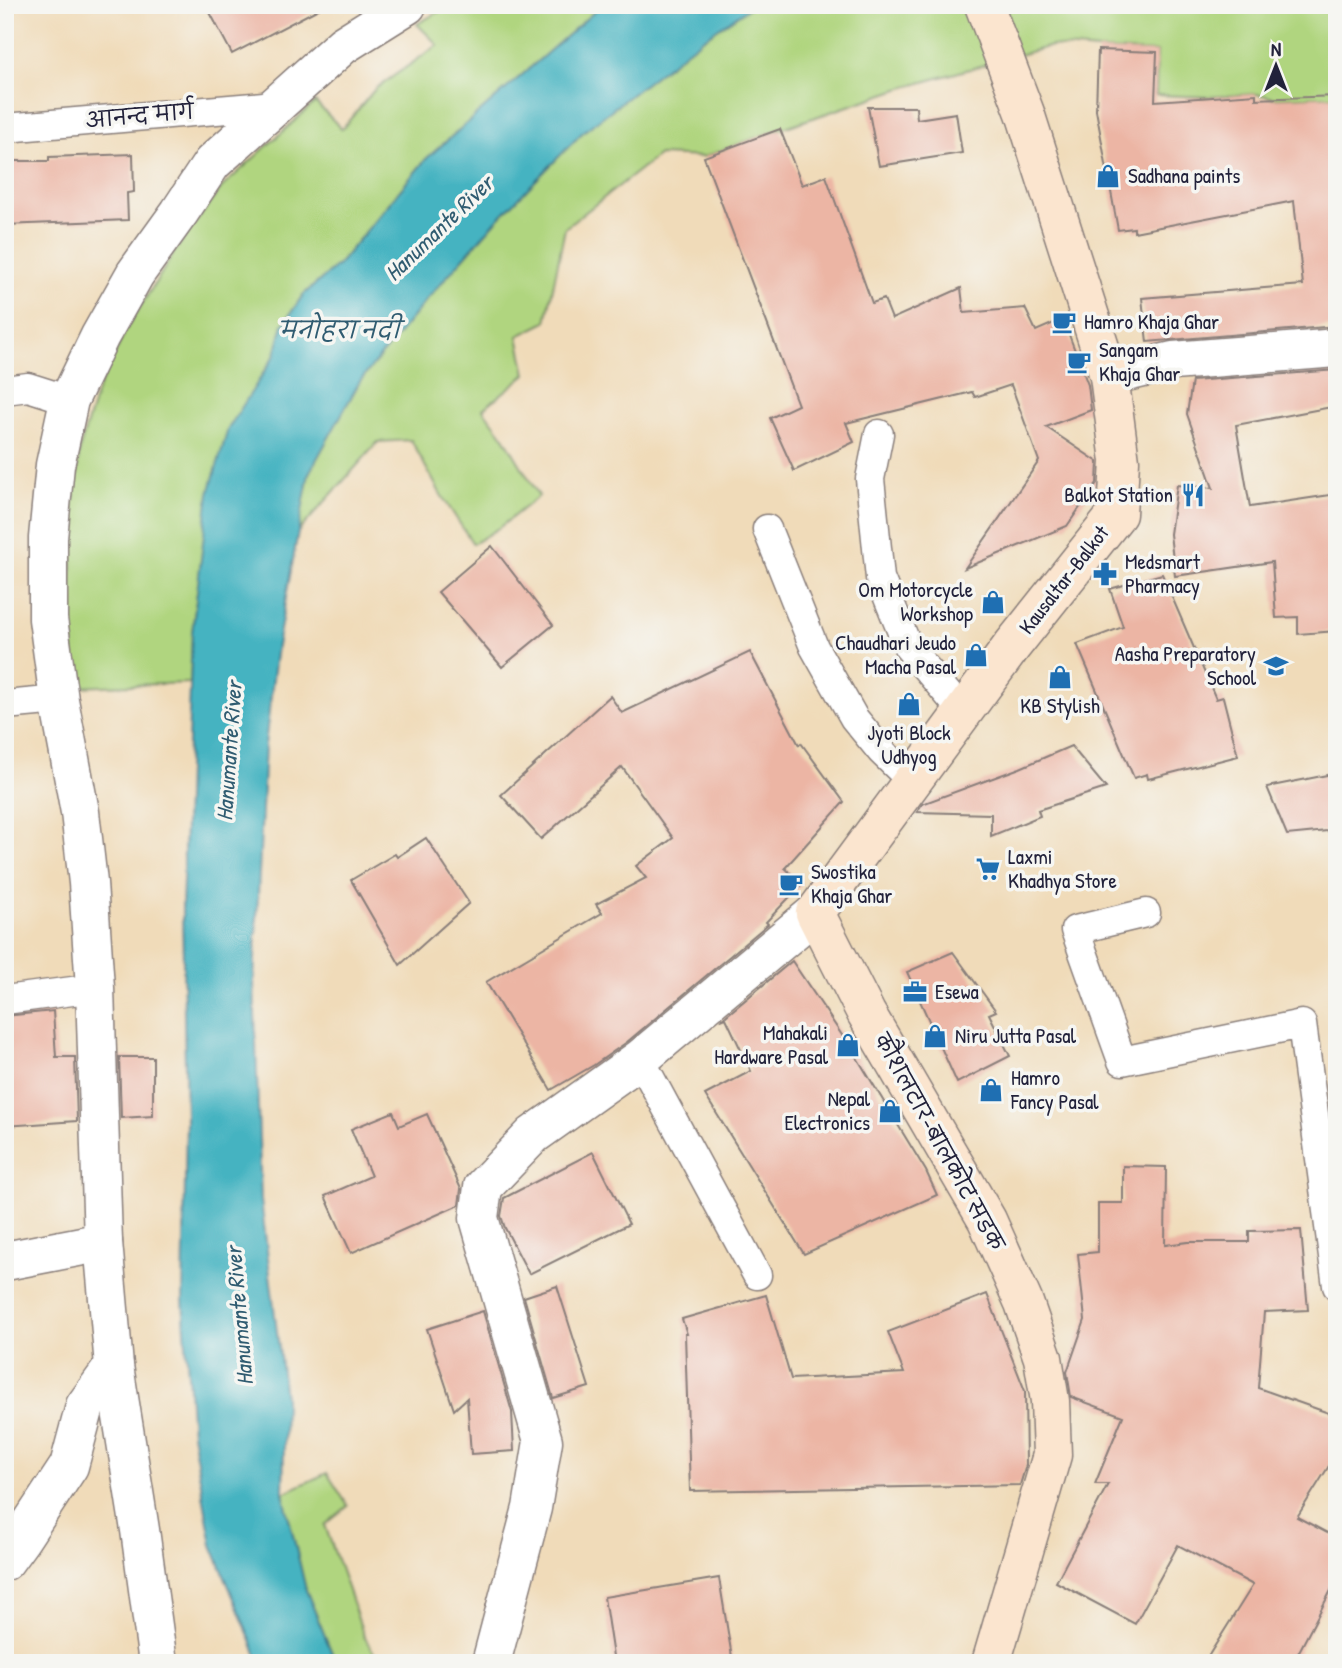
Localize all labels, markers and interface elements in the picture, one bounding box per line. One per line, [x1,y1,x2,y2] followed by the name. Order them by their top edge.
[1240,32,1310,102] north arrow
[1271,36,1281,62] text: N
[85,95,197,135] street label: आनन्द मार्ग
[1128,161,1240,190] place label: Sadhana paints
[1094,162,1122,190] shop icon: Sadhana paints
[378,166,502,287] water label: Hanumante River
[1084,307,1219,336] place label: Hamro Khaja Ghar
[1050,308,1078,336] cafe icon: Hamro Khaja Ghar
[278,312,406,345] water label: मनोहरा नदी
[1099,335,1180,388] place label: Sangam Khaja Ghar
[1065,348,1093,376] cafe icon: Sangam Khaja Ghar
[1064,480,1173,509] place label: Balkot Station
[1179,481,1207,509] restaurant icon: Balkot Station
[1012,519,1116,640] street label: Kausaltar-Balkot
[1125,547,1201,600] place label: Medsmart Pharmacy
[1091,560,1119,588] pharmacy icon: Medsmart Pharmacy
[858,575,973,628] place label: Om Motorcycle Workshop
[979,588,1007,616] shop icon: Om Motorcycle Workshop
[835,628,956,681] place label: Chaudhari Jeudo Macha Pasal
[1115,639,1256,692] place label: Aasha Preparatory School
[962,641,990,669] shop icon: Chaudhari Jeudo Macha Pasal
[1262,652,1290,680] school or university icon: Aasha Preparatory School
[1046,663,1074,691] shop icon: KB Stylish
[208,677,249,822] water label: Hanumante River
[895,690,923,718] shop icon: Jyoti Block Udhyog
[1020,691,1100,720] place label: KB Stylish
[867,718,951,771] place label: Jyoti Block Udhyog
[1008,842,1117,895] place label: Laxmi Khadhya Store
[974,855,1002,883] supermarket icon: Laxmi Khadhya Store
[811,857,892,910] place label: Swostika Khaja Ghar
[777,870,805,898] cafe icon: Swostika Khaja Ghar
[935,977,979,1006] place label: Esewa
[901,978,929,1006] office icon: Esewa
[714,1018,828,1071] place label: Mahakali Hardware Pasal
[955,1021,1077,1050] place label: Niru Jutta Pasal
[921,1022,949,1050] shop icon: Niru Jutta Pasal
[867,1026,1015,1257] street label: कौशलटार-बालकोट सडक
[834,1031,862,1059] shop icon: Mahakali Hardware Pasal
[1010,1063,1099,1116] place label: Hamro Fancy Pasal
[977,1076,1005,1104] shop icon: Hamro Fancy Pasal
[784,1084,870,1137] place label: Nepal Electronics
[876,1097,904,1125] shop icon: Nepal Electronics
[217,1242,260,1387] water label: Hanumante River

